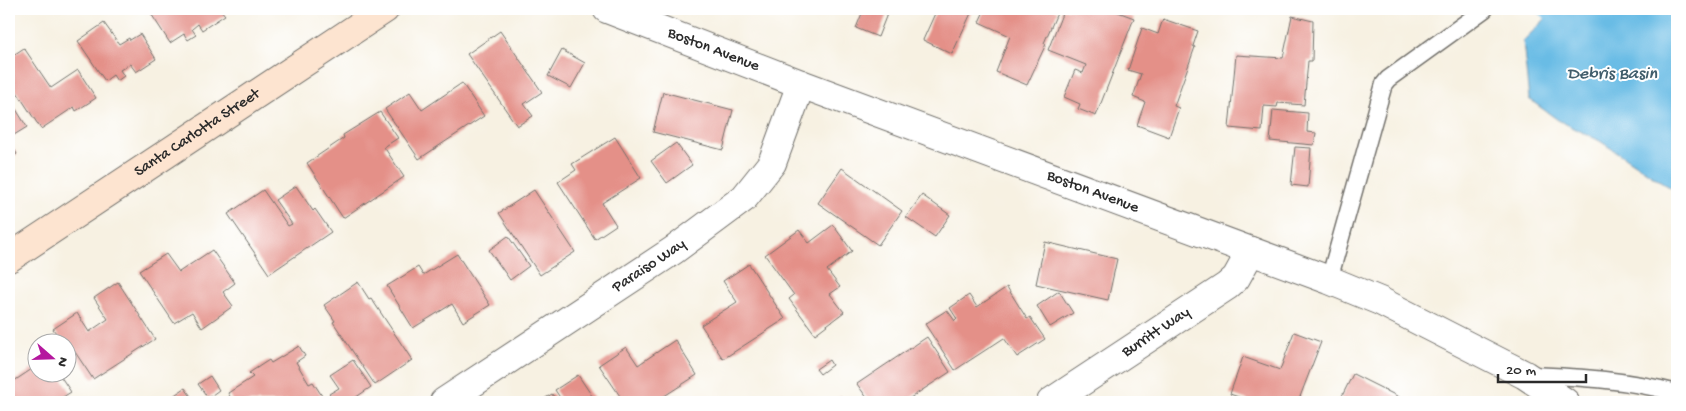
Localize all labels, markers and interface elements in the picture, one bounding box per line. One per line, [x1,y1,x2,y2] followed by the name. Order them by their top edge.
[664,23,763,77] street label: Boston Avenue
[1567,64,1657,85] water label: Debris Basin
[131,84,265,182] street label: Santa Carlotta Street
[1043,166,1142,218] street label: Boston Avenue
[608,235,690,298] street label: Paraiso Way
[1118,303,1194,363] street label: Burritt Way
[28,334,78,384] north arrow
[1498,351,1586,383] scale bar
[52,354,71,369] text: N
[1506,362,1536,380] text: 20 m

